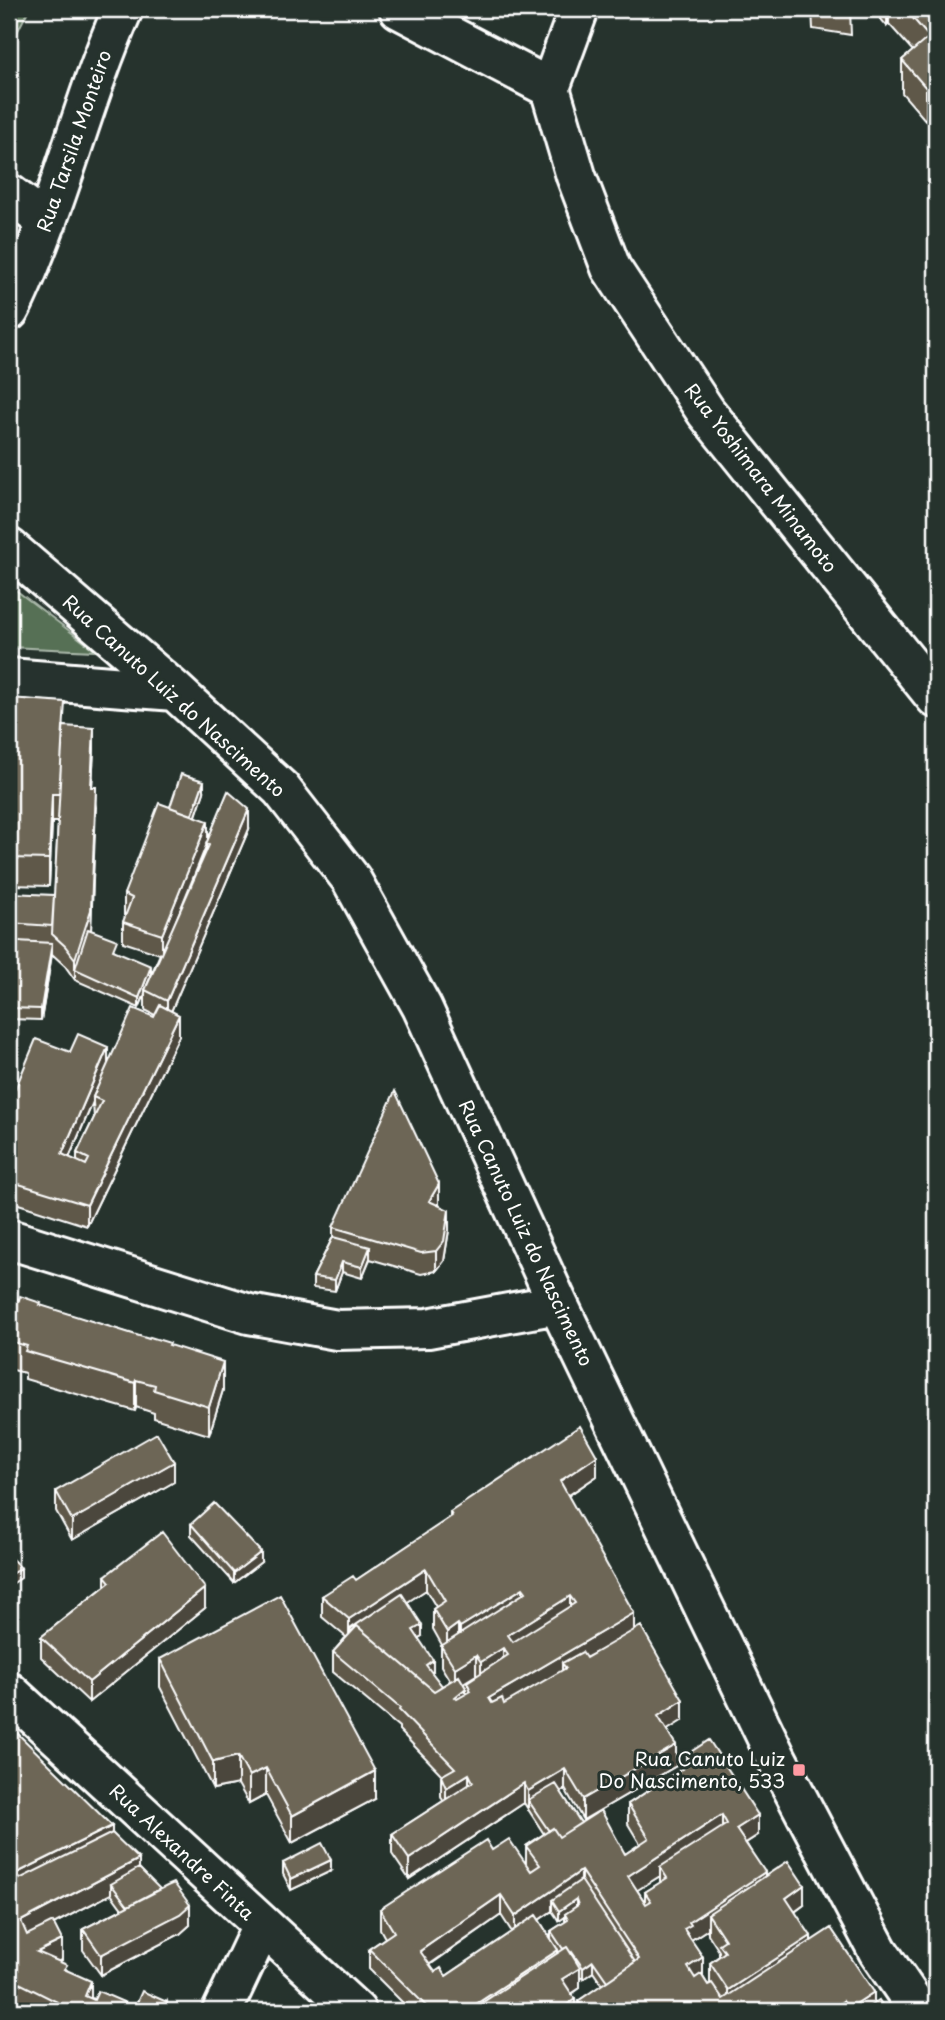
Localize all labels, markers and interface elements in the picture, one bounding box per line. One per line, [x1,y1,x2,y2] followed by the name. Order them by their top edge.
[29,46,117,236] street label: Rua Tarsila Monteiro
[679,377,845,578] street label: Rua Yoshimara Minamoto
[57,587,292,803] street label: Rua Canuto Luiz do Nascimento
[453,1095,601,1370] street label: Rua Canuto Luiz do Nascimento
[599,1744,785,1794] place label: Rua Canuto Luiz Do Nascimento, 533
[791,1762,807,1778] marker: Rua Canuto Luiz Do Nascimento, 533
[104,1777,261,1926] street label: Rua Alexandre Finta

